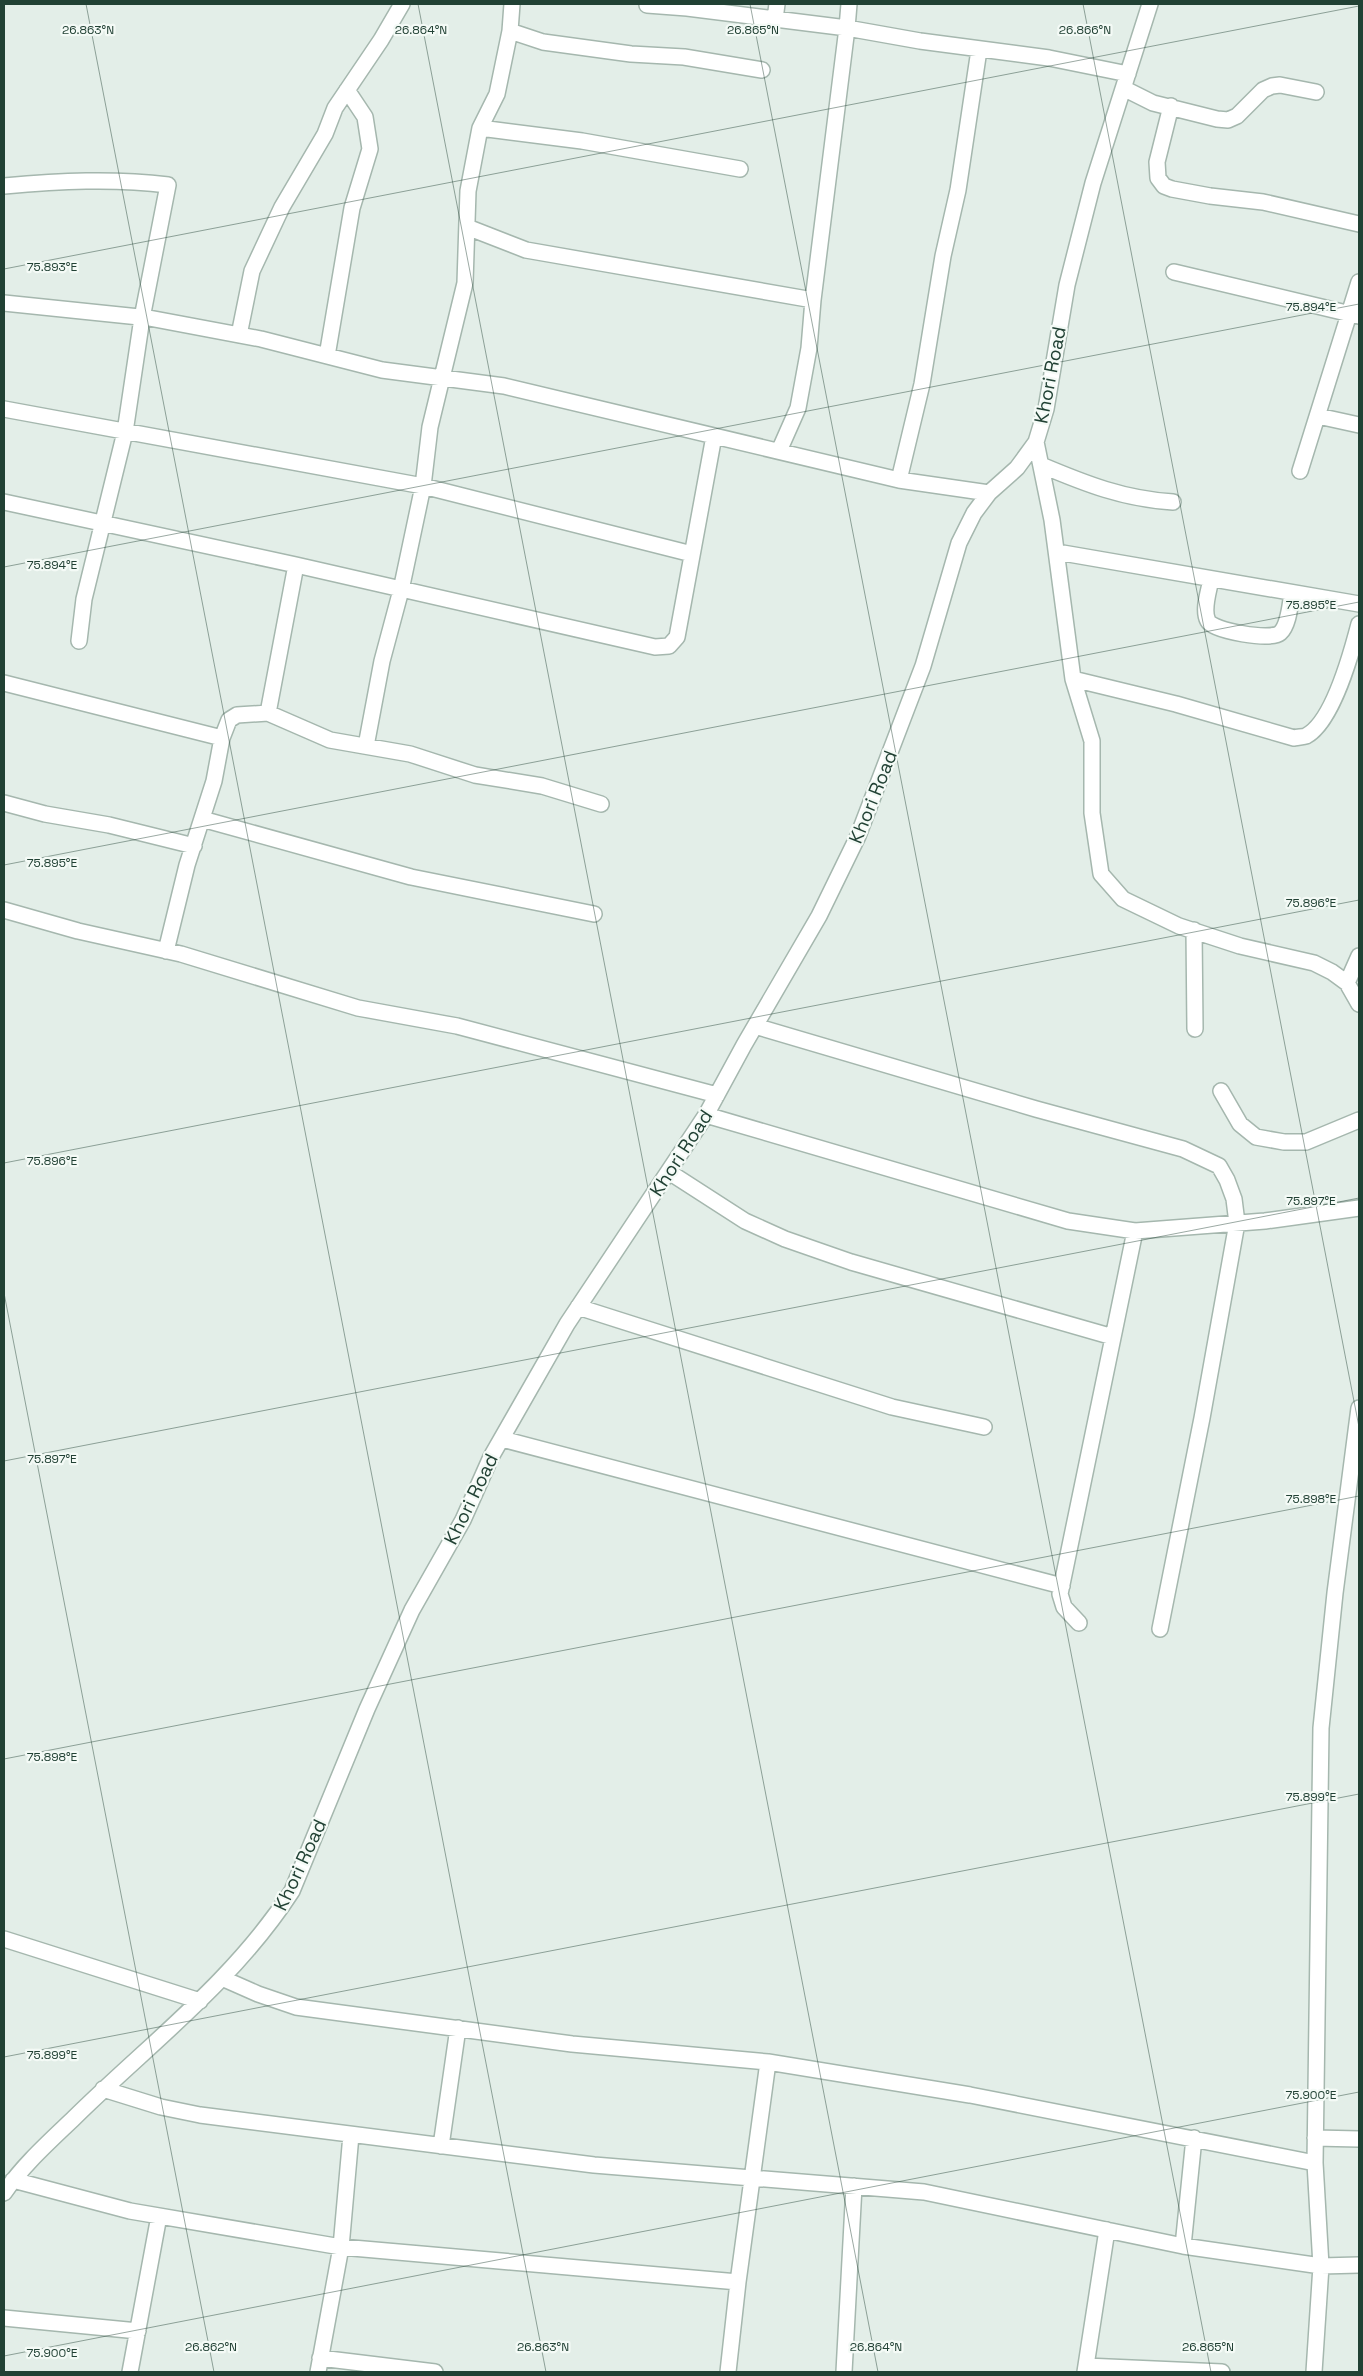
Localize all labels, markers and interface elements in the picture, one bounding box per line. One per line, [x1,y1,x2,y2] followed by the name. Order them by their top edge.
[62,22,114,38] text: 26.863°N
[395,22,447,38] text: 26.864°N
[727,22,779,38] text: 26.865°N
[1059,22,1111,38] text: 26.866°N
[27,259,77,275] text: 75.893°E
[1286,299,1337,315] text: 75.894°E
[1028,324,1072,426] street label: Khori Road
[27,557,78,573] text: 75.894°E
[1286,597,1336,613] text: 75.895°E
[843,747,903,847] street label: Khori Road
[27,855,77,871] text: 75.895°E
[1286,895,1336,911] text: 75.896°E
[644,1105,718,1201] street label: Khori Road
[27,1153,77,1169] text: 75.896°E
[1286,1193,1336,1209] text: 75.897°E
[438,1449,504,1549] street label: Khori Road
[27,1451,77,1467] text: 75.897°E
[1286,1491,1337,1507] text: 75.898°E
[27,1749,78,1765] text: 75.898°E
[1286,1789,1336,1805] text: 75.899°E
[268,1815,332,1915] street label: Khori Road
[27,2047,77,2063] text: 75.899°E
[1285,2087,1337,2103] text: 75.900°E
[185,2339,237,2355] text: 26.862°N
[517,2339,569,2355] text: 26.863°N
[850,2339,902,2355] text: 26.864°N
[1182,2339,1234,2355] text: 26.865°N
[26,2345,78,2361] text: 75.900°E

